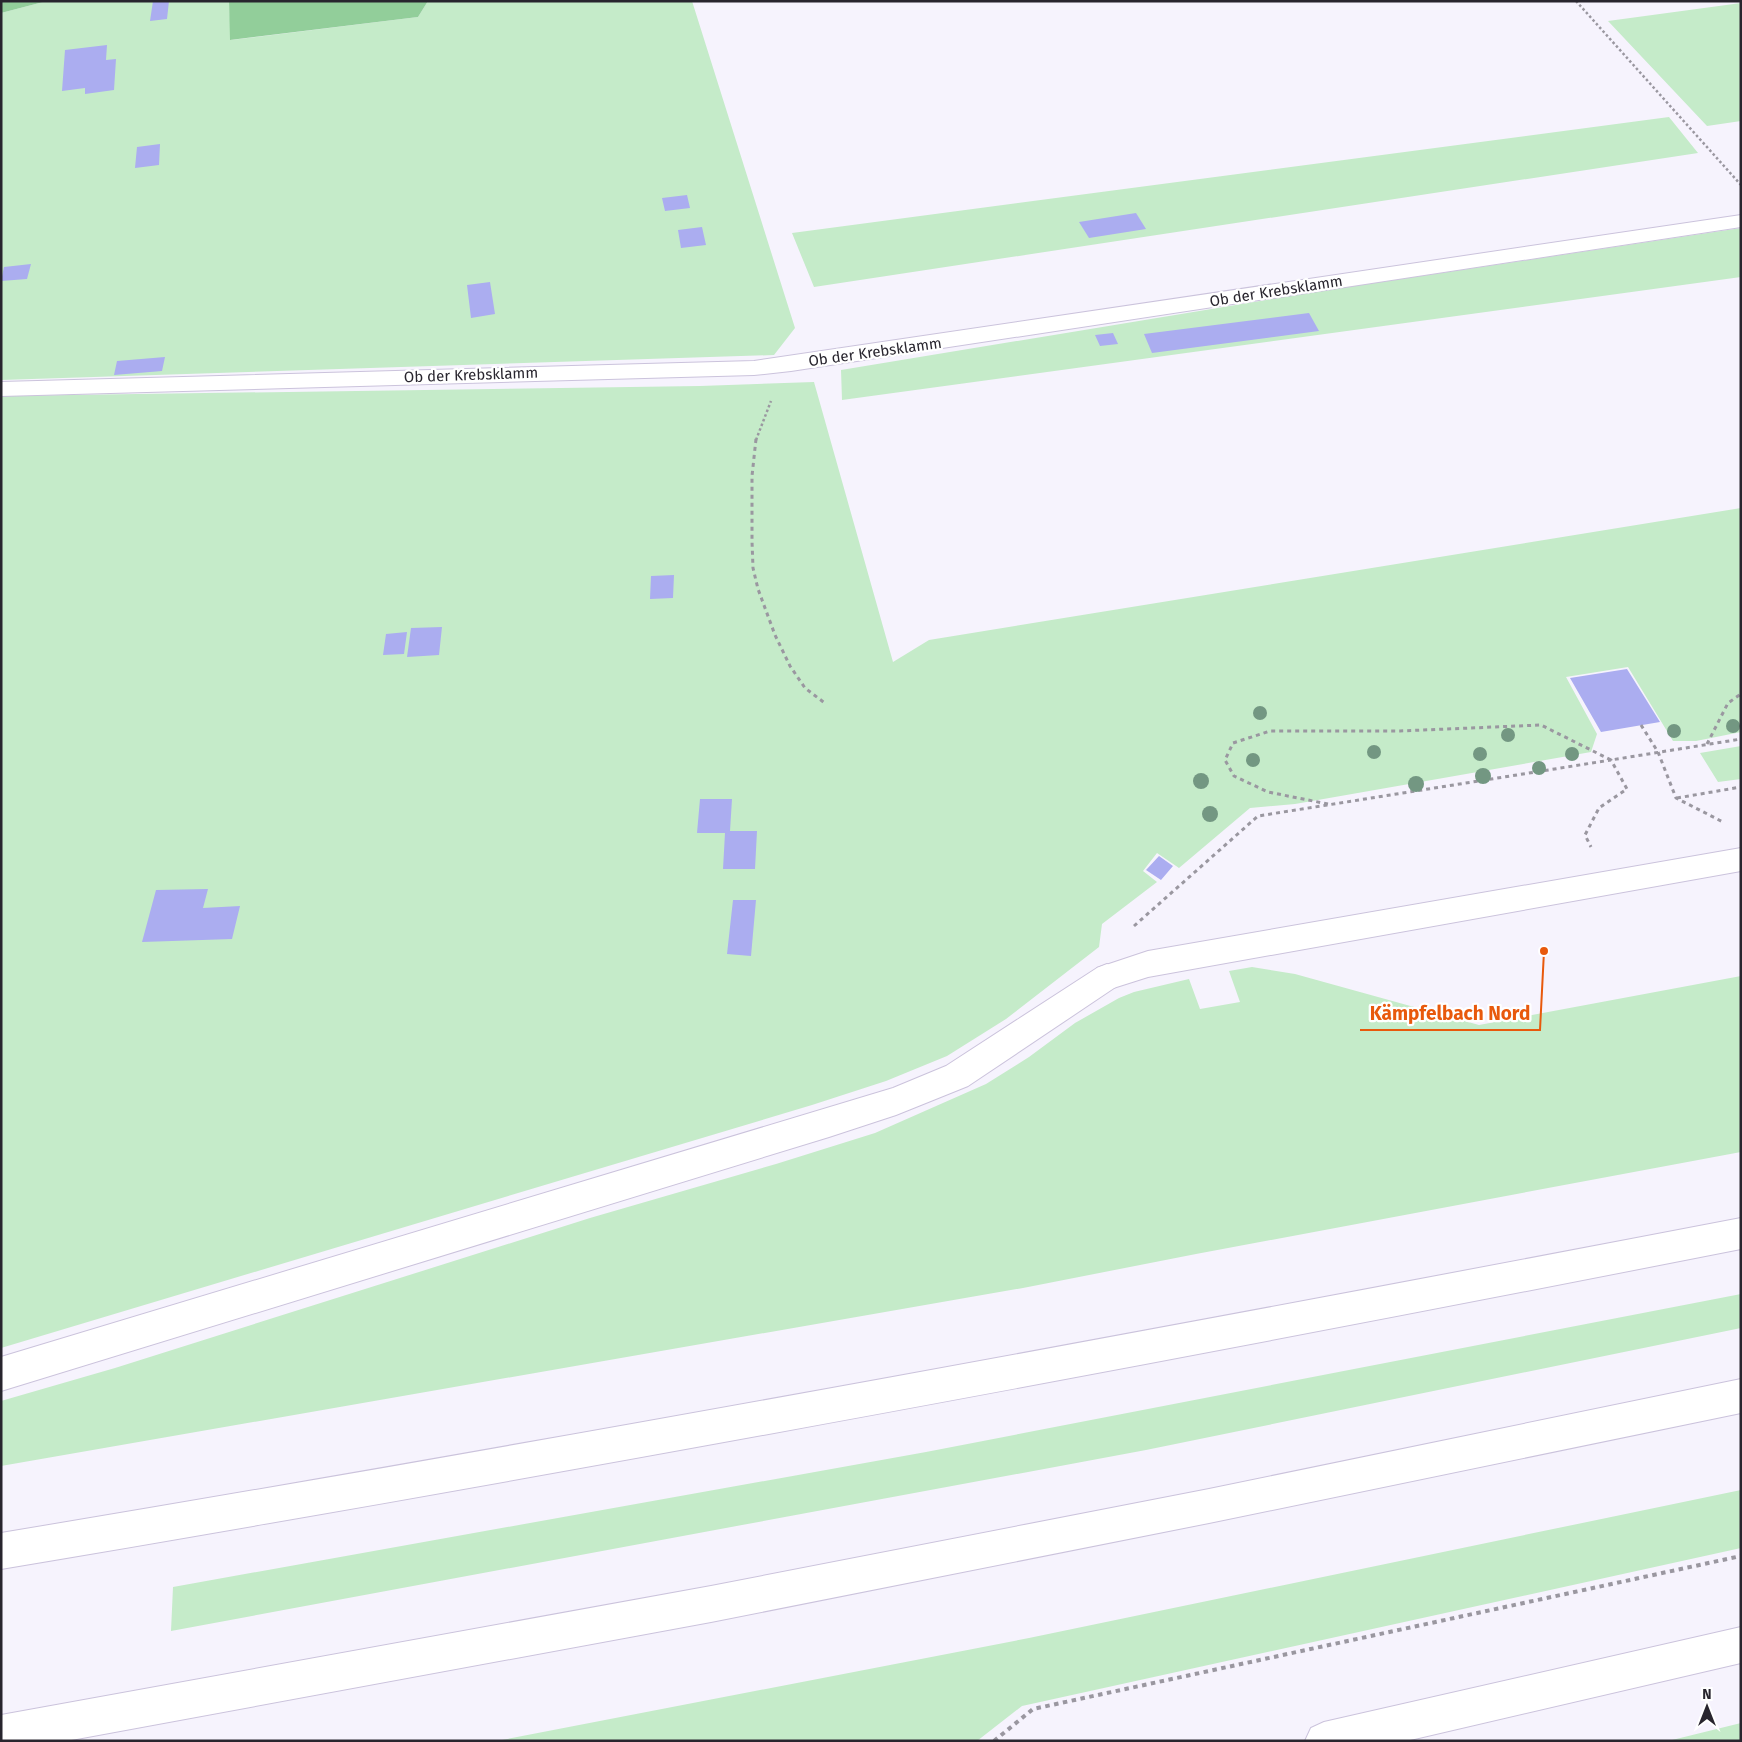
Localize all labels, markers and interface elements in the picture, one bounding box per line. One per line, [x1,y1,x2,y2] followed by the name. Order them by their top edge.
[1208,272,1344,310] street label: Ob der Krebsklamm
[807,334,943,370] street label: Ob der Krebsklamm
[404,364,538,386] street label: Ob der Krebsklamm
[1360,996,1540,1030] callout: Kämpfelbach Nord
[1370,1002,1530,1025] text: Kämpfelbach Nord
[1682,1682,1732,1732] north arrow
[1702,1686,1712,1703] text: N

